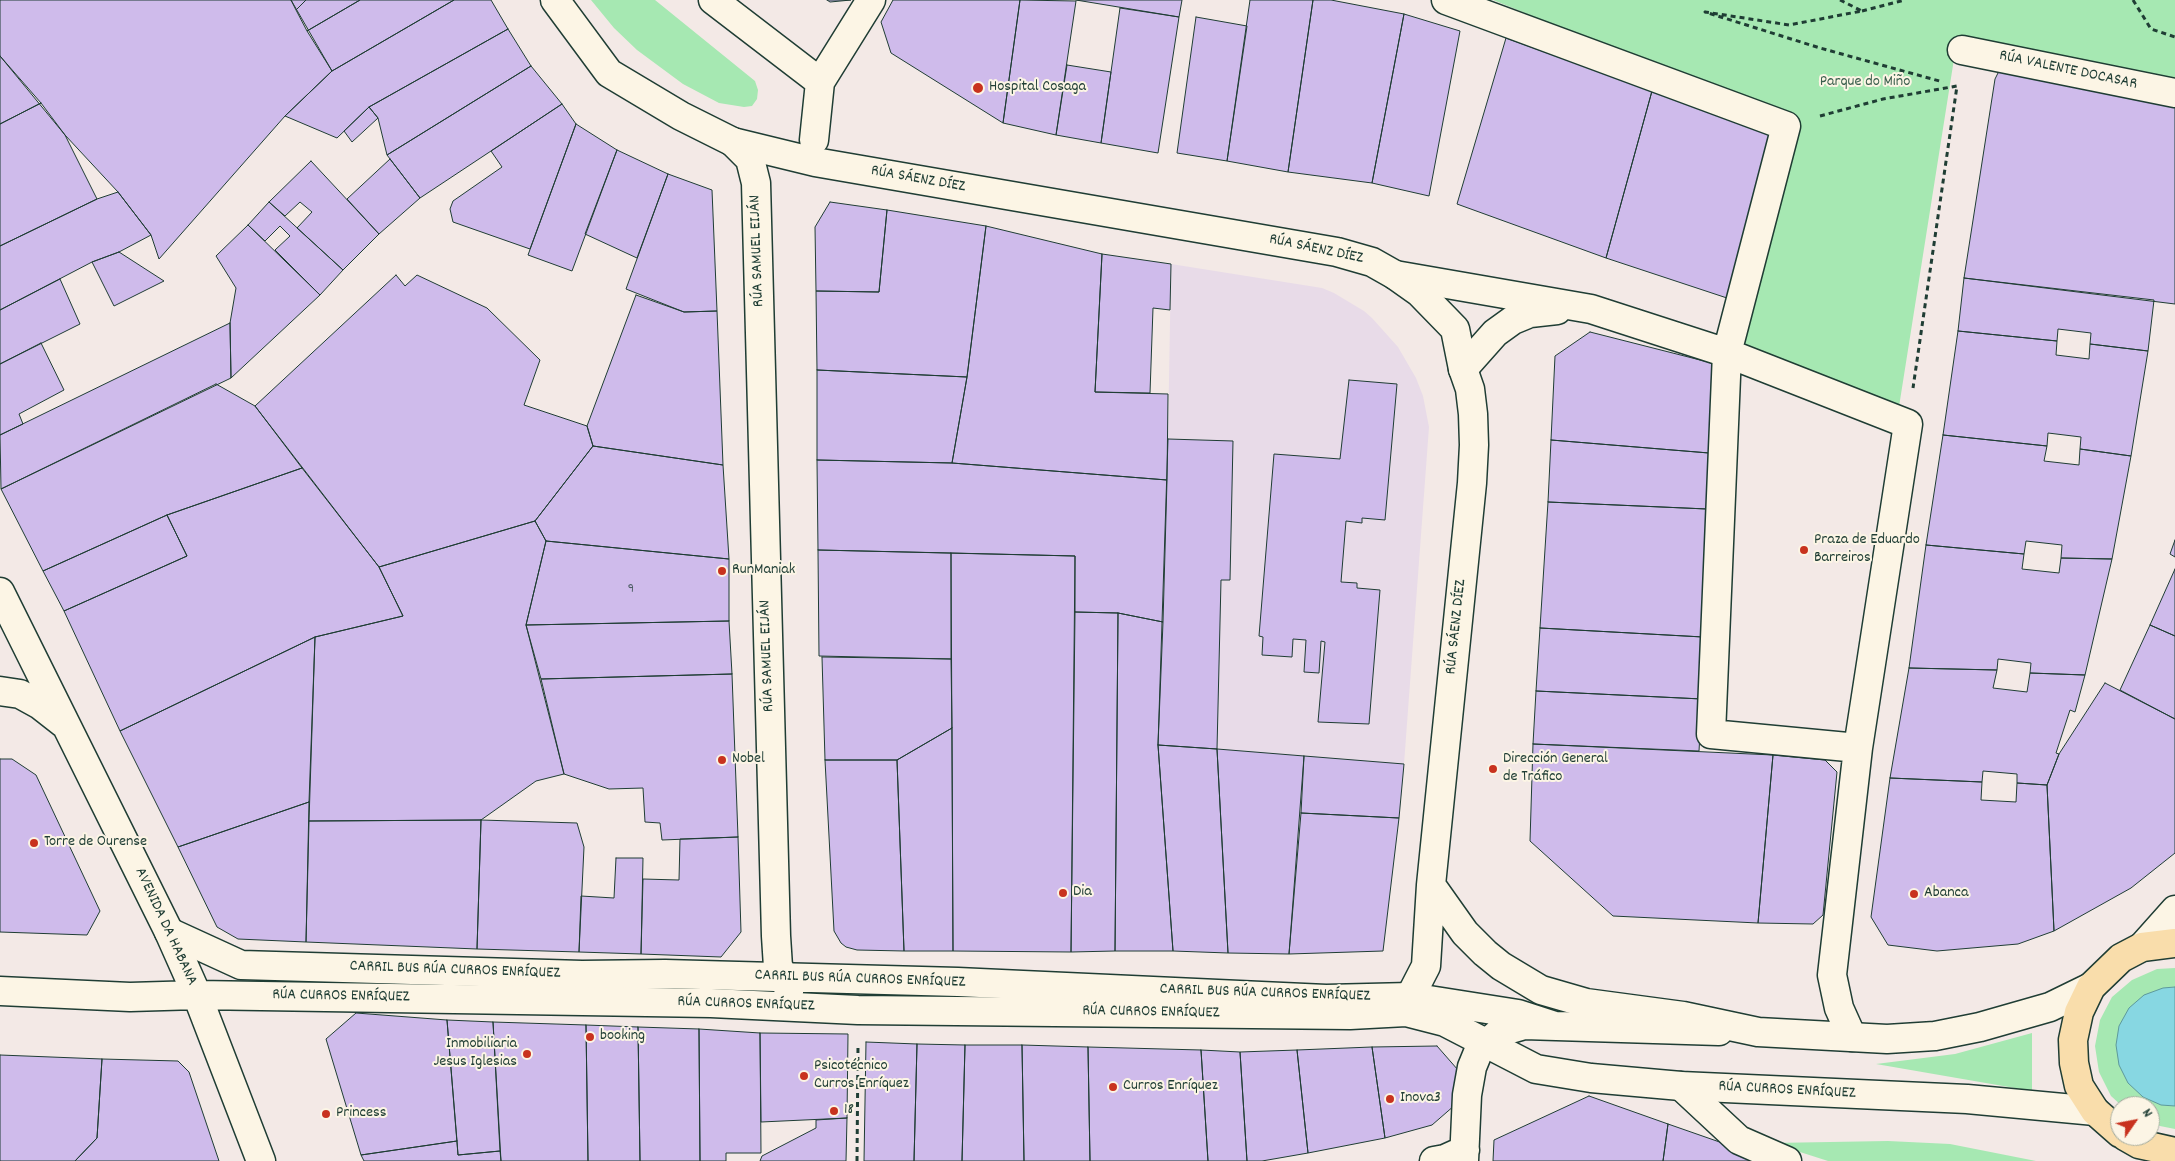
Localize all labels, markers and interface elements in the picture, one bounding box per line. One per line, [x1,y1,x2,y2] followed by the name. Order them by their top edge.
[1997,47,2139,95] street label: RÚA VALENTE DOCASAR
[1820,73,1910,93] park label: Parque do Miño
[989,78,1086,98] place label: Hospital Cosaga
[971,81,985,95] marker: Hospital Cosaga
[869,162,967,198] street label: RÚA SÁENZ DÍEZ
[746,195,770,307] street label: RÚA SAMUEL EIJÁN
[1267,231,1365,269] street label: RÚA SÁENZ DÍEZ
[1814,531,1920,569] place label: Praza de Eduardo Barreiros
[1798,544,1810,556] marker: Praza de Eduardo Barreiros
[732,561,795,581] place label: RunManiak
[716,565,728,577] marker: RunManiak
[1442,578,1472,676] street label: RÚA SÁENZ DÍEZ
[628,582,634,598] house number: 9
[756,600,780,712] street label: RÚA SAMUEL EIJÁN
[732,750,765,770] place label: Nobel
[1503,750,1608,788] place label: Dirección General de Tráfico
[716,754,728,766] marker: Nobel
[1487,763,1499,775] marker: Dirección General de Tráfico
[44,833,147,853] place label: Torre de Ourense
[28,837,40,849] marker: Torre de Ourense
[129,865,201,989] street label: AVENIDA DA HABANA
[1073,883,1092,903] place label: Dia
[1924,884,1968,904] place label: Abanca
[1057,887,1069,899] marker: Dia
[1908,888,1920,900] marker: Abanca
[349,958,561,984] street label: CARRIL BUS RÚA CURROS ENRÍQUEZ
[754,967,966,993] street label: CARRIL BUS RÚA CURROS ENRÍQUEZ
[1159,981,1371,1007] street label: CARRIL BUS RÚA CURROS ENRÍQUEZ
[272,986,410,1008] street label: RÚA CURROS ENRÍQUEZ
[677,993,815,1017] street label: RÚA CURROS ENRÍQUEZ
[1082,1002,1220,1024] street label: RÚA CURROS ENRÍQUEZ
[600,1027,645,1047] place label: booking
[584,1031,596,1043] marker: booking
[433,1035,517,1073] place label: Inmobiliaria Jesus Iglesias
[521,1048,533,1060] marker: Inmobiliaria Jesus Iglesias
[814,1057,909,1095] place label: Psicotécnico Curros Enríquez
[798,1070,810,1082] marker: Psicotécnico Curros Enríquez
[1123,1077,1218,1097] place label: Curros Enríquez
[1718,1078,1856,1104] street label: RÚA CURROS ENRÍQUEZ
[1107,1081,1119,1093] marker: Curros Enríquez
[1400,1089,1441,1109] place label: Inova3
[1384,1093,1396,1105] marker: Inova3
[2110,1096,2160,1146] north arrow
[844,1101,854,1121] place label: 18
[336,1104,386,1124] place label: Princess
[828,1105,840,1117] marker: 18
[2136,1105,2157,1122] text: N
[320,1108,332,1120] marker: Princess

